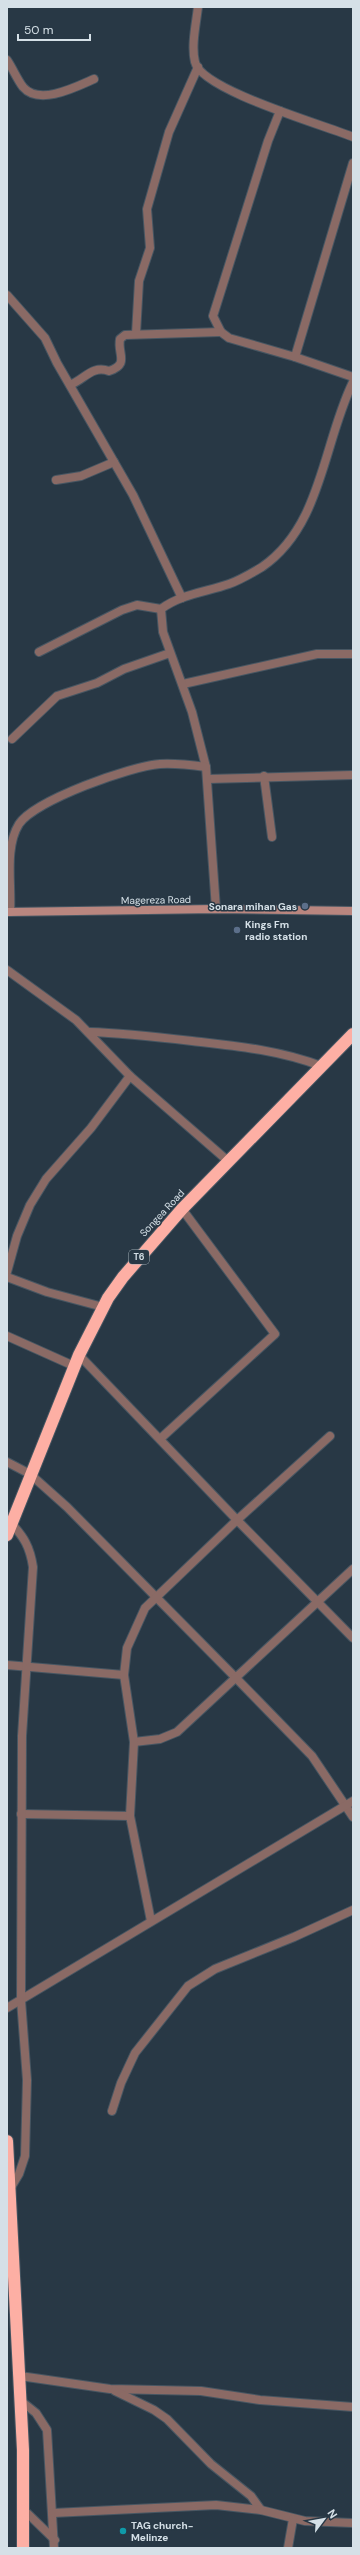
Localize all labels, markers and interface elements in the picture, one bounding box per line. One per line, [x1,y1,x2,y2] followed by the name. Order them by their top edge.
[18,16,90,42] scale bar
[24,22,53,38] text: 50 m
[121,893,191,907] street label: Magereza Road
[209,900,297,913] place label: Sonara mihan Gas
[300,901,310,911] marker: Sonara mihan Gas
[245,918,307,943] place label: Kings Fm radio station
[232,925,242,935] marker: Kings Fm radio station
[137,1187,187,1239] street label: Songea Road
[129,1250,149,1264] road number: T6
[304,2499,344,2539] north arrow
[324,2507,341,2521] text: N
[131,2519,193,2544] place label: TAG church- Melinze
[118,2526,128,2536] marker: TAG church- Melinze

